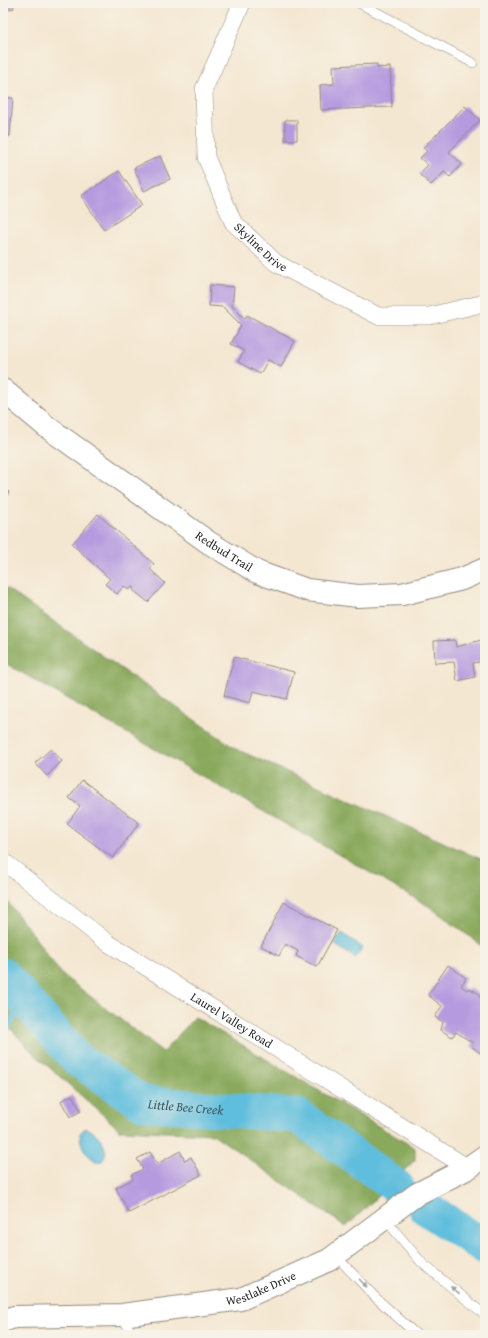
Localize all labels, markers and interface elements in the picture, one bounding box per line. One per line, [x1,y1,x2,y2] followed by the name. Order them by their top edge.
[231,218,291,276] street label: Skyline Drive
[192,527,257,576] street label: Redbud Trail
[188,988,277,1052] street label: Laurel Valley Road
[146,1094,224,1120] water label: Little Bee Creek
[225,1267,299,1309] street label: Westlake Drive
[358,1278,367,1288] one-way arrow
[449,1286,460,1295] one-way arrow

